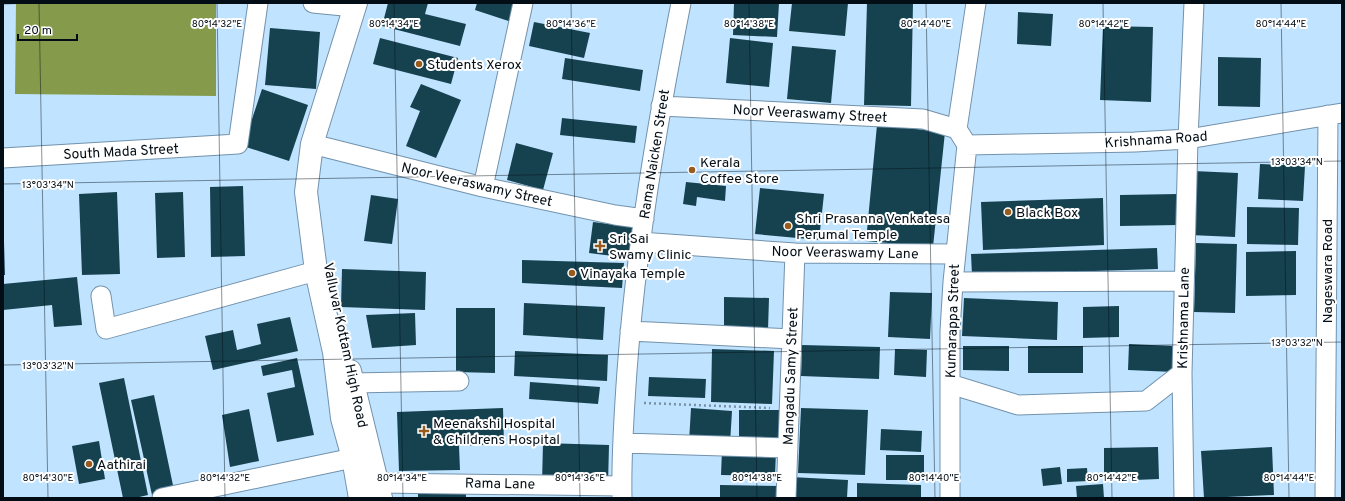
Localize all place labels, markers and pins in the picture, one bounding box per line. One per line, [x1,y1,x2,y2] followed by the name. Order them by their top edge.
[427,57,522,74] place label: Students Xerox
[414,59,424,69] marker: Students Xerox
[700,155,779,188] place label: Kerala Coffee Store
[687,165,697,175] marker: Kerala Coffee Store
[1016,205,1078,222] place label: Black Box
[1003,207,1013,217] marker: Black Box
[796,211,950,244] place label: Shri Prasanna Venkatesa Perumal Temple
[783,221,793,231] marker: Shri Prasanna Venkatesa Perumal Temple
[609,231,692,264] place label: Sri Sai Swamy Clinic
[594,240,606,252] marker: Sri Sai Swamy Clinic
[580,266,685,283] place label: Vinayaka Temple
[567,268,577,278] marker: Vinayaka Temple
[433,416,560,449] place label: Meenakshi Hospital & Childrens Hospital
[418,425,430,437] marker: Meenakshi Hospital & Childrens Hospital
[97,457,146,474] place label: Aathirai
[84,459,94,469] marker: Aathirai

